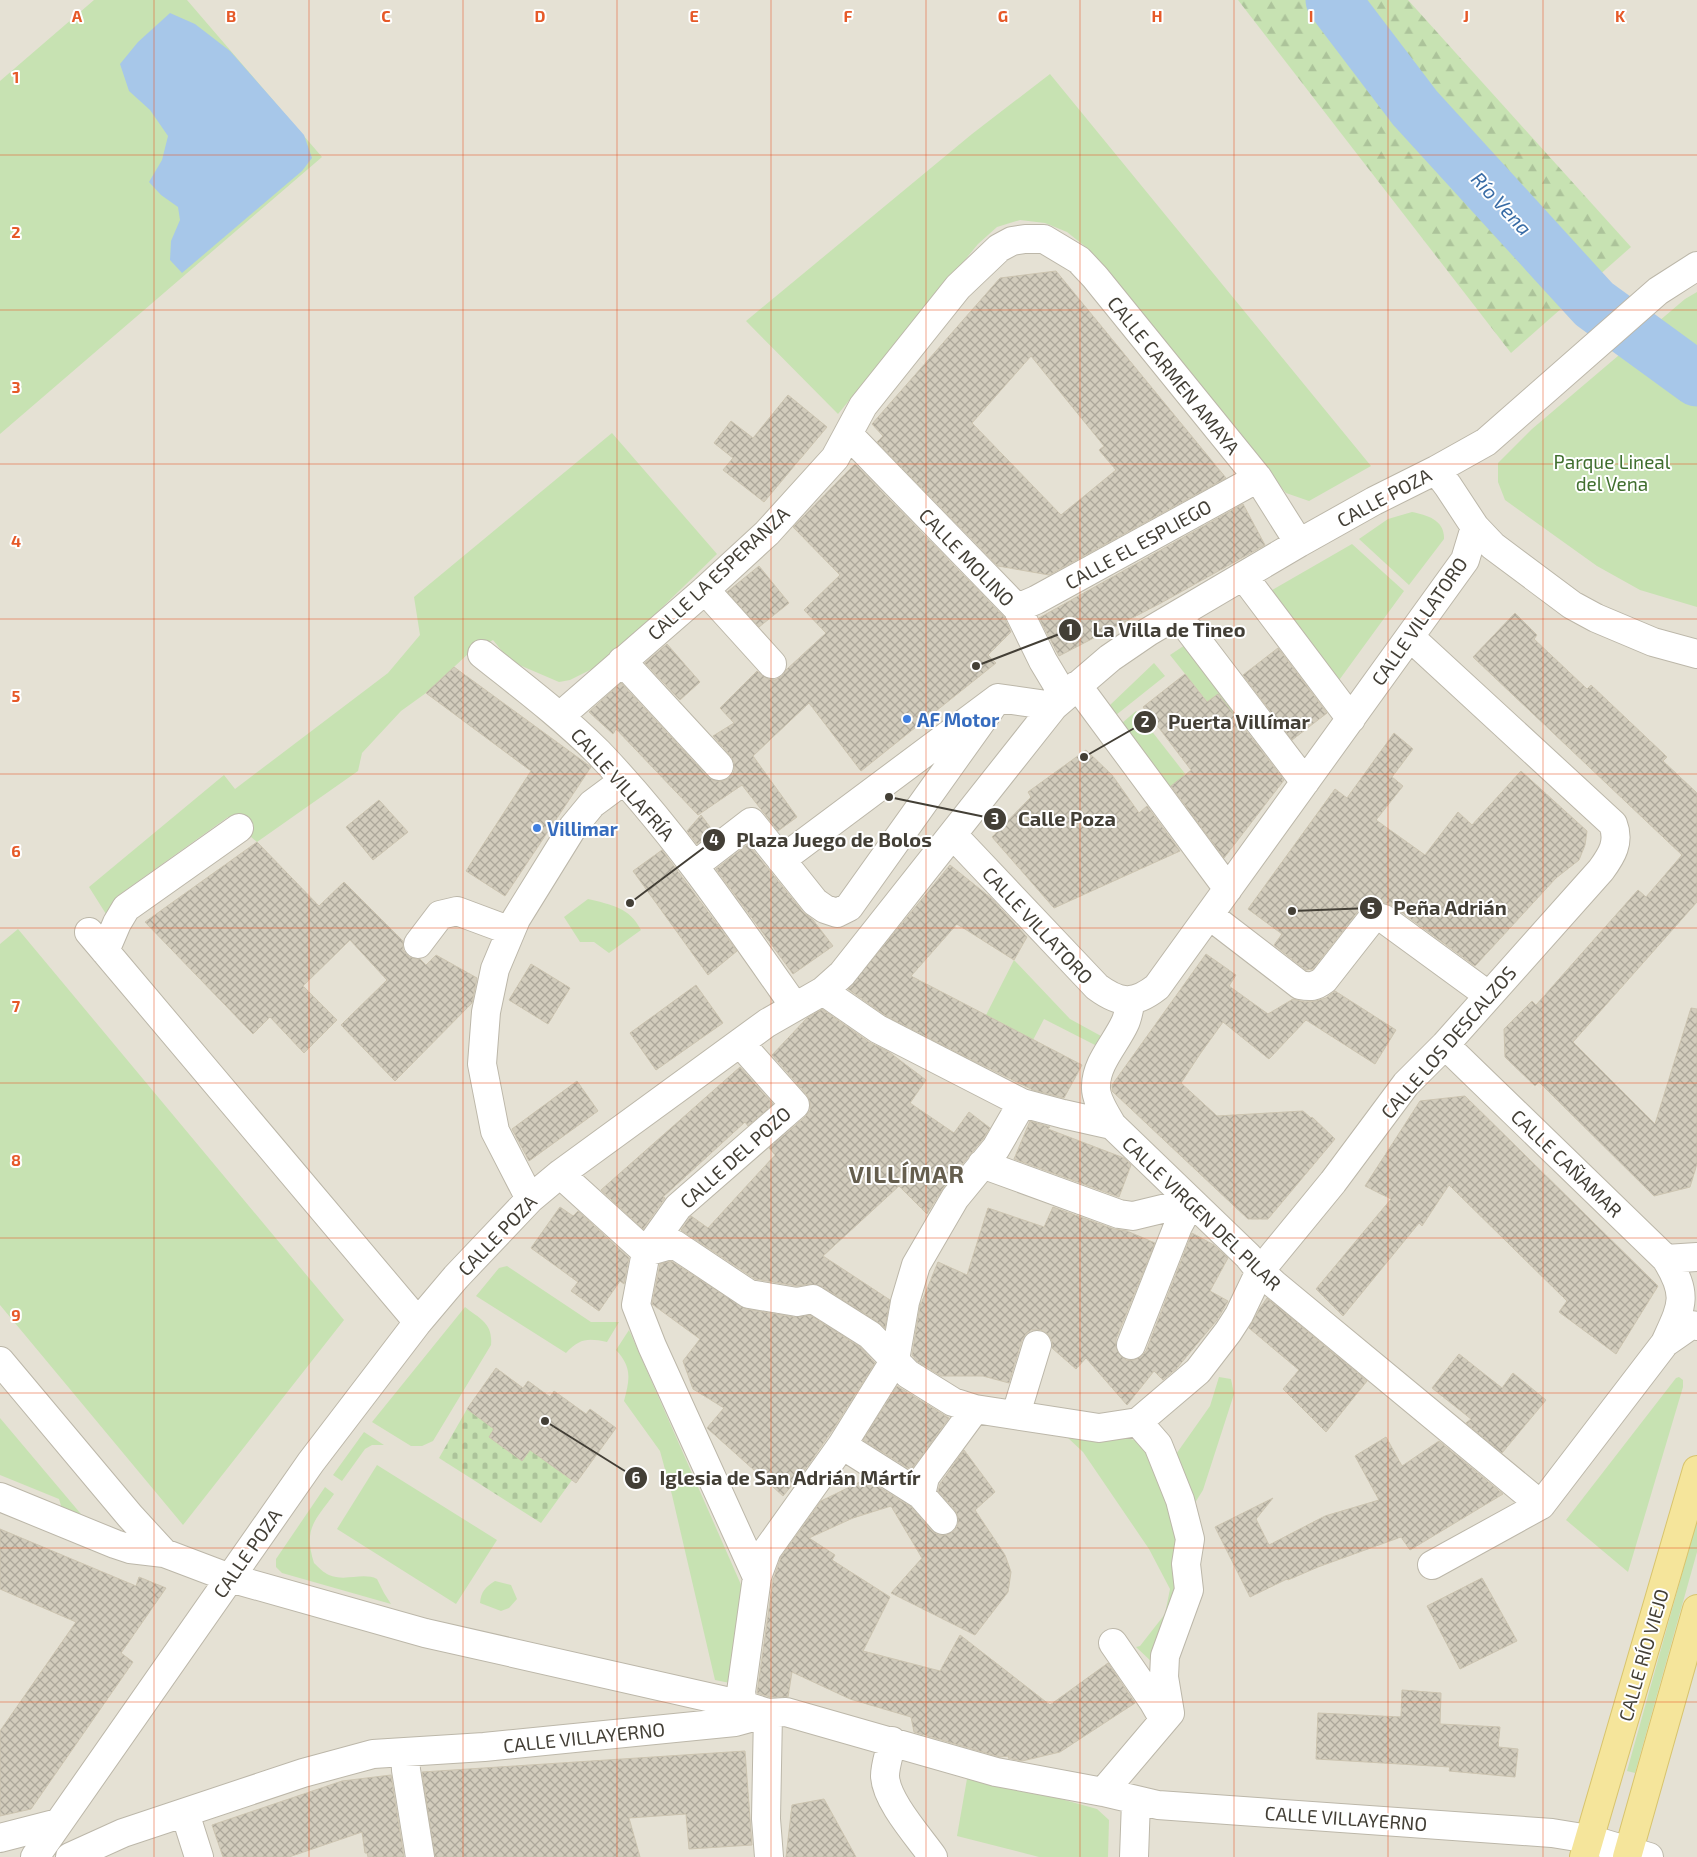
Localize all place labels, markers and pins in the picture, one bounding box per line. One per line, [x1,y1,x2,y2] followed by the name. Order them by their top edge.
[1057,612,1256,647] callout: La Villa de Tineo
[1132,704,1320,739] callout: Puerta Villímar
[917,708,999,731] place label: AF Motor
[901,713,913,725] marker: AF Motor
[983,801,1126,836] callout: Calle Poza
[547,817,618,840] place label: Villimar
[531,822,543,834] marker: Villimar
[701,822,942,857] callout: Plaza Juego de Bolos
[1358,891,1517,926] callout: Peña Adrián
[624,1460,930,1495] callout: Iglesia de San Adrián Mártír

